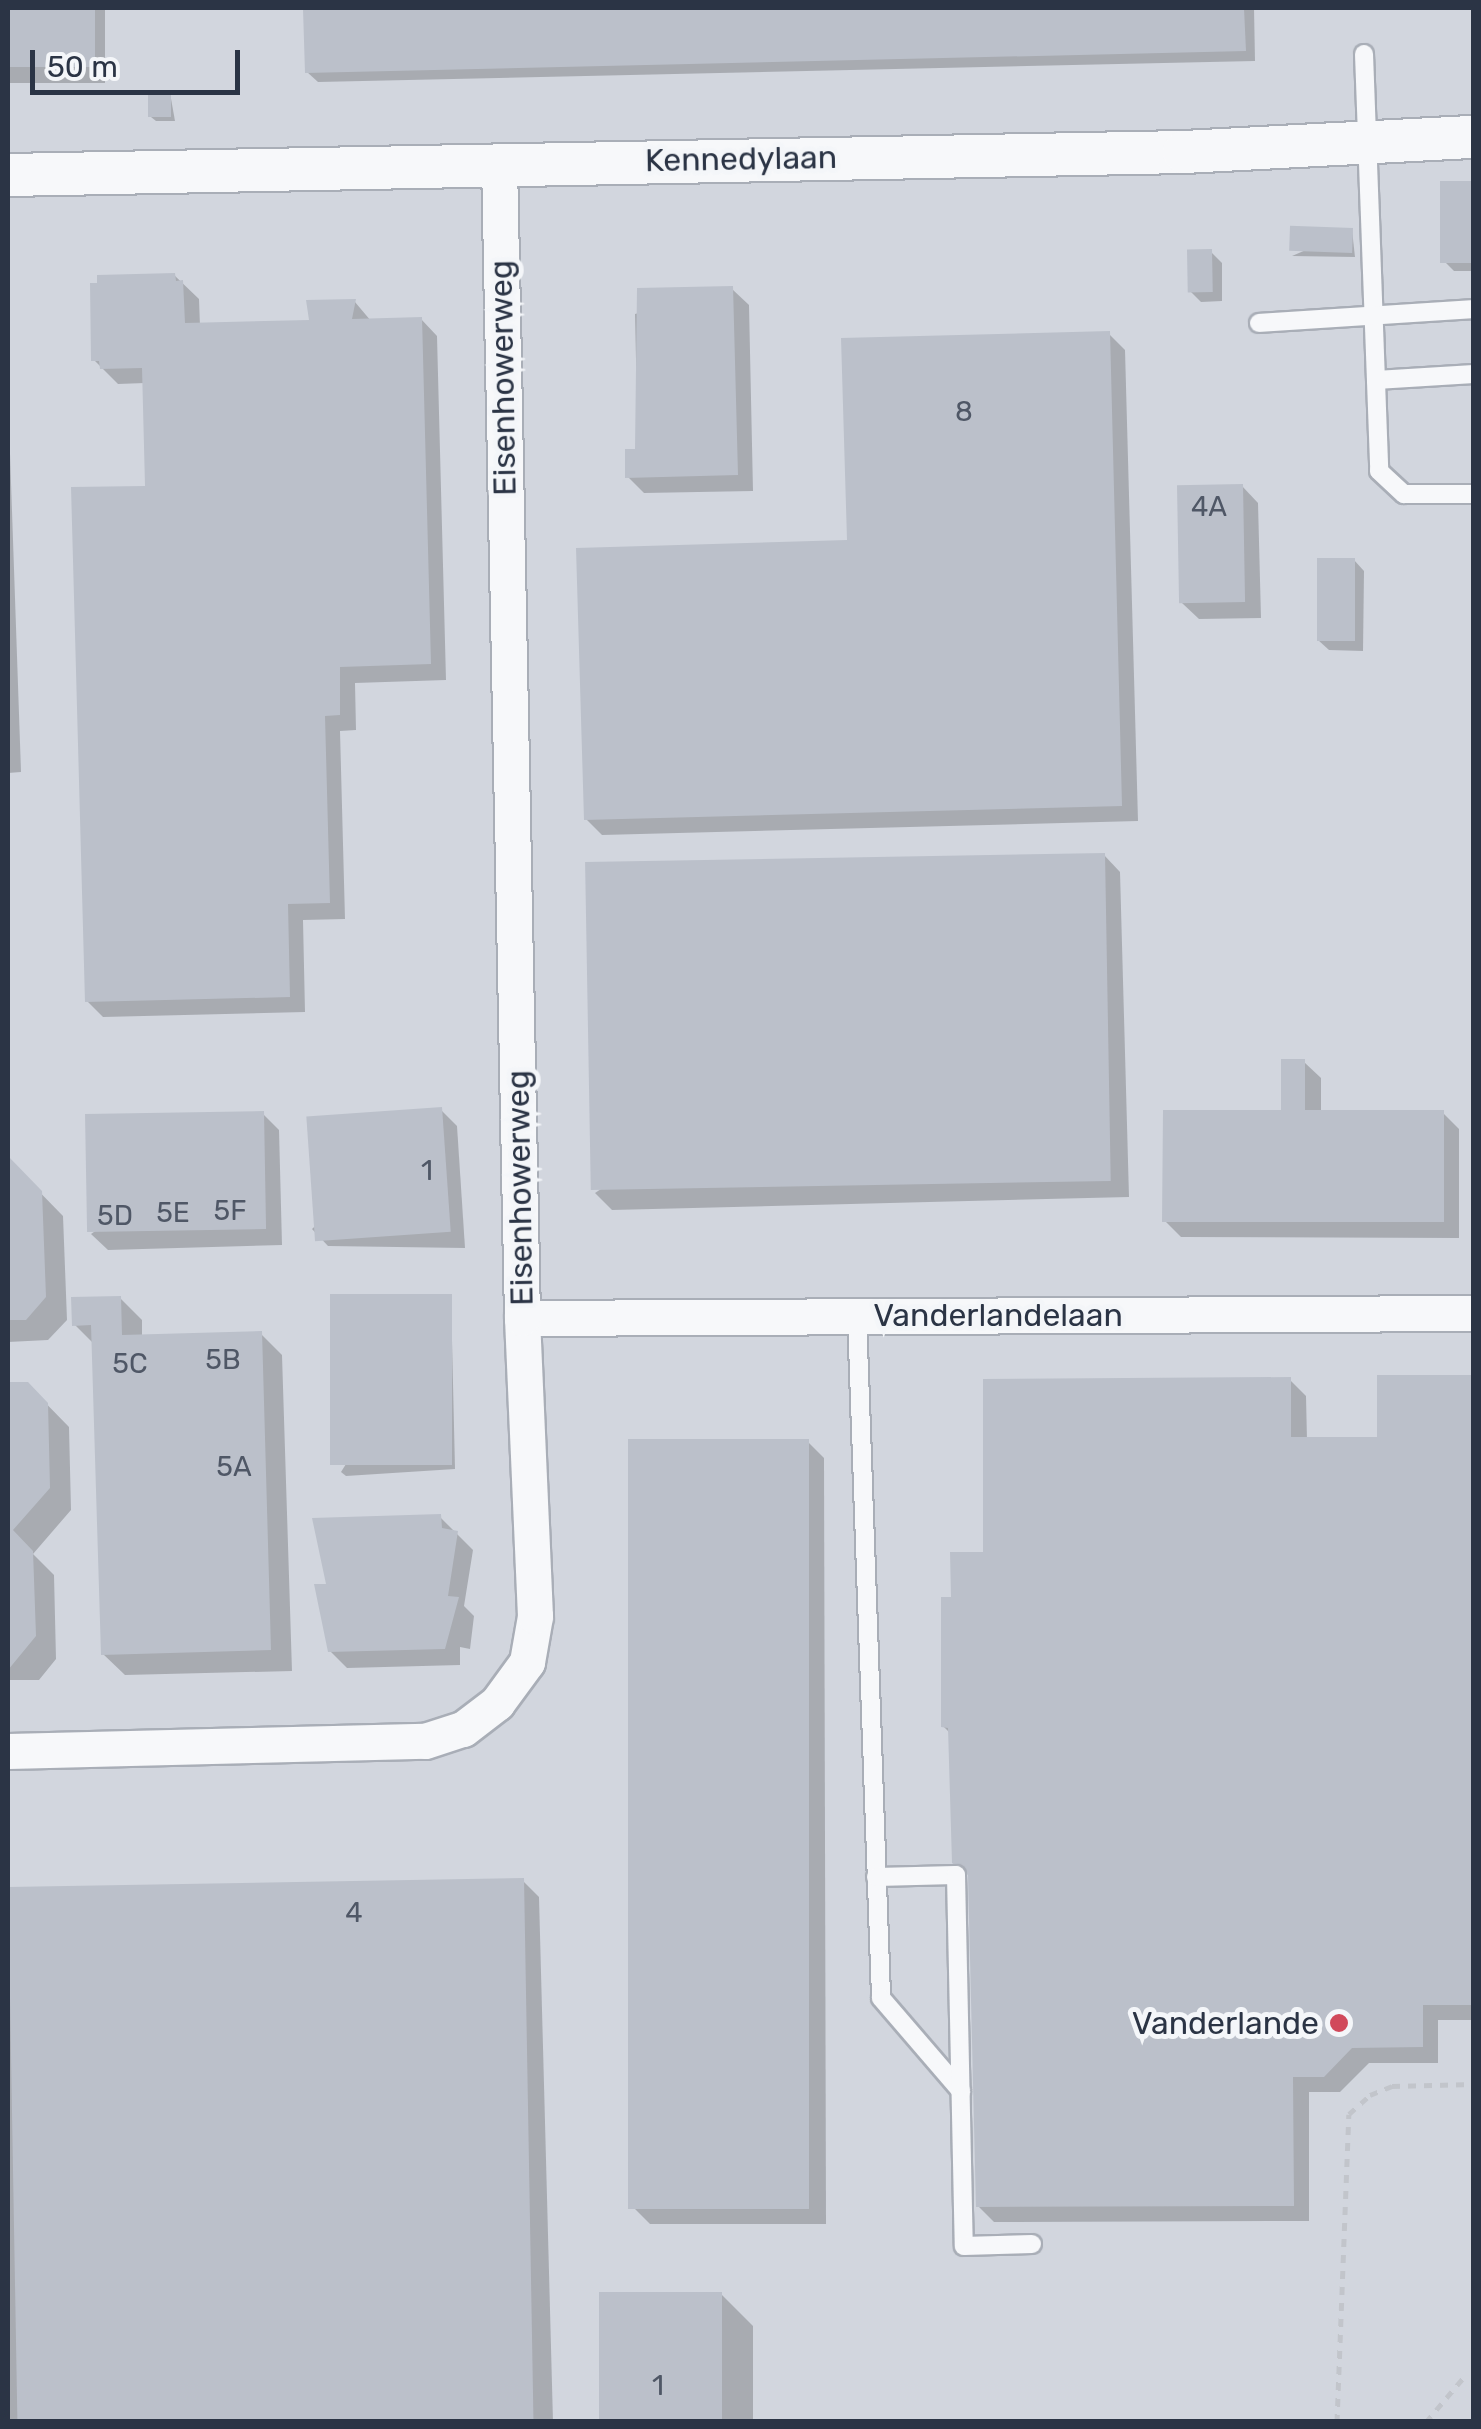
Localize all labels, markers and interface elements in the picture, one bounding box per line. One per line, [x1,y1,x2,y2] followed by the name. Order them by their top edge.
[35,30,245,92] scale bar
[47,49,118,85] text: 50 m
[645,138,837,180] street label: Kennedylaan
[482,260,524,496] street label: Eisenhowerweg
[955,395,973,429] house number: 8
[1191,490,1227,524] house number: 4A
[499,1070,541,1306] street label: Eisenhowerweg
[421,1154,433,1188] house number: 1
[214,1194,246,1228] house number: 5F
[156,1196,190,1230] house number: 5E
[97,1199,133,1233] house number: 5D
[873,1296,1123,1334] street label: Vanderlandelaan
[205,1343,241,1377] house number: 5B
[112,1347,148,1381] house number: 5C
[216,1450,252,1484] house number: 5A
[345,1896,363,1930] house number: 4
[1132,2004,1319,2042] place label: Vanderlande
[1328,2012,1350,2034] marker: Vanderlande
[652,2369,664,2403] house number: 1

